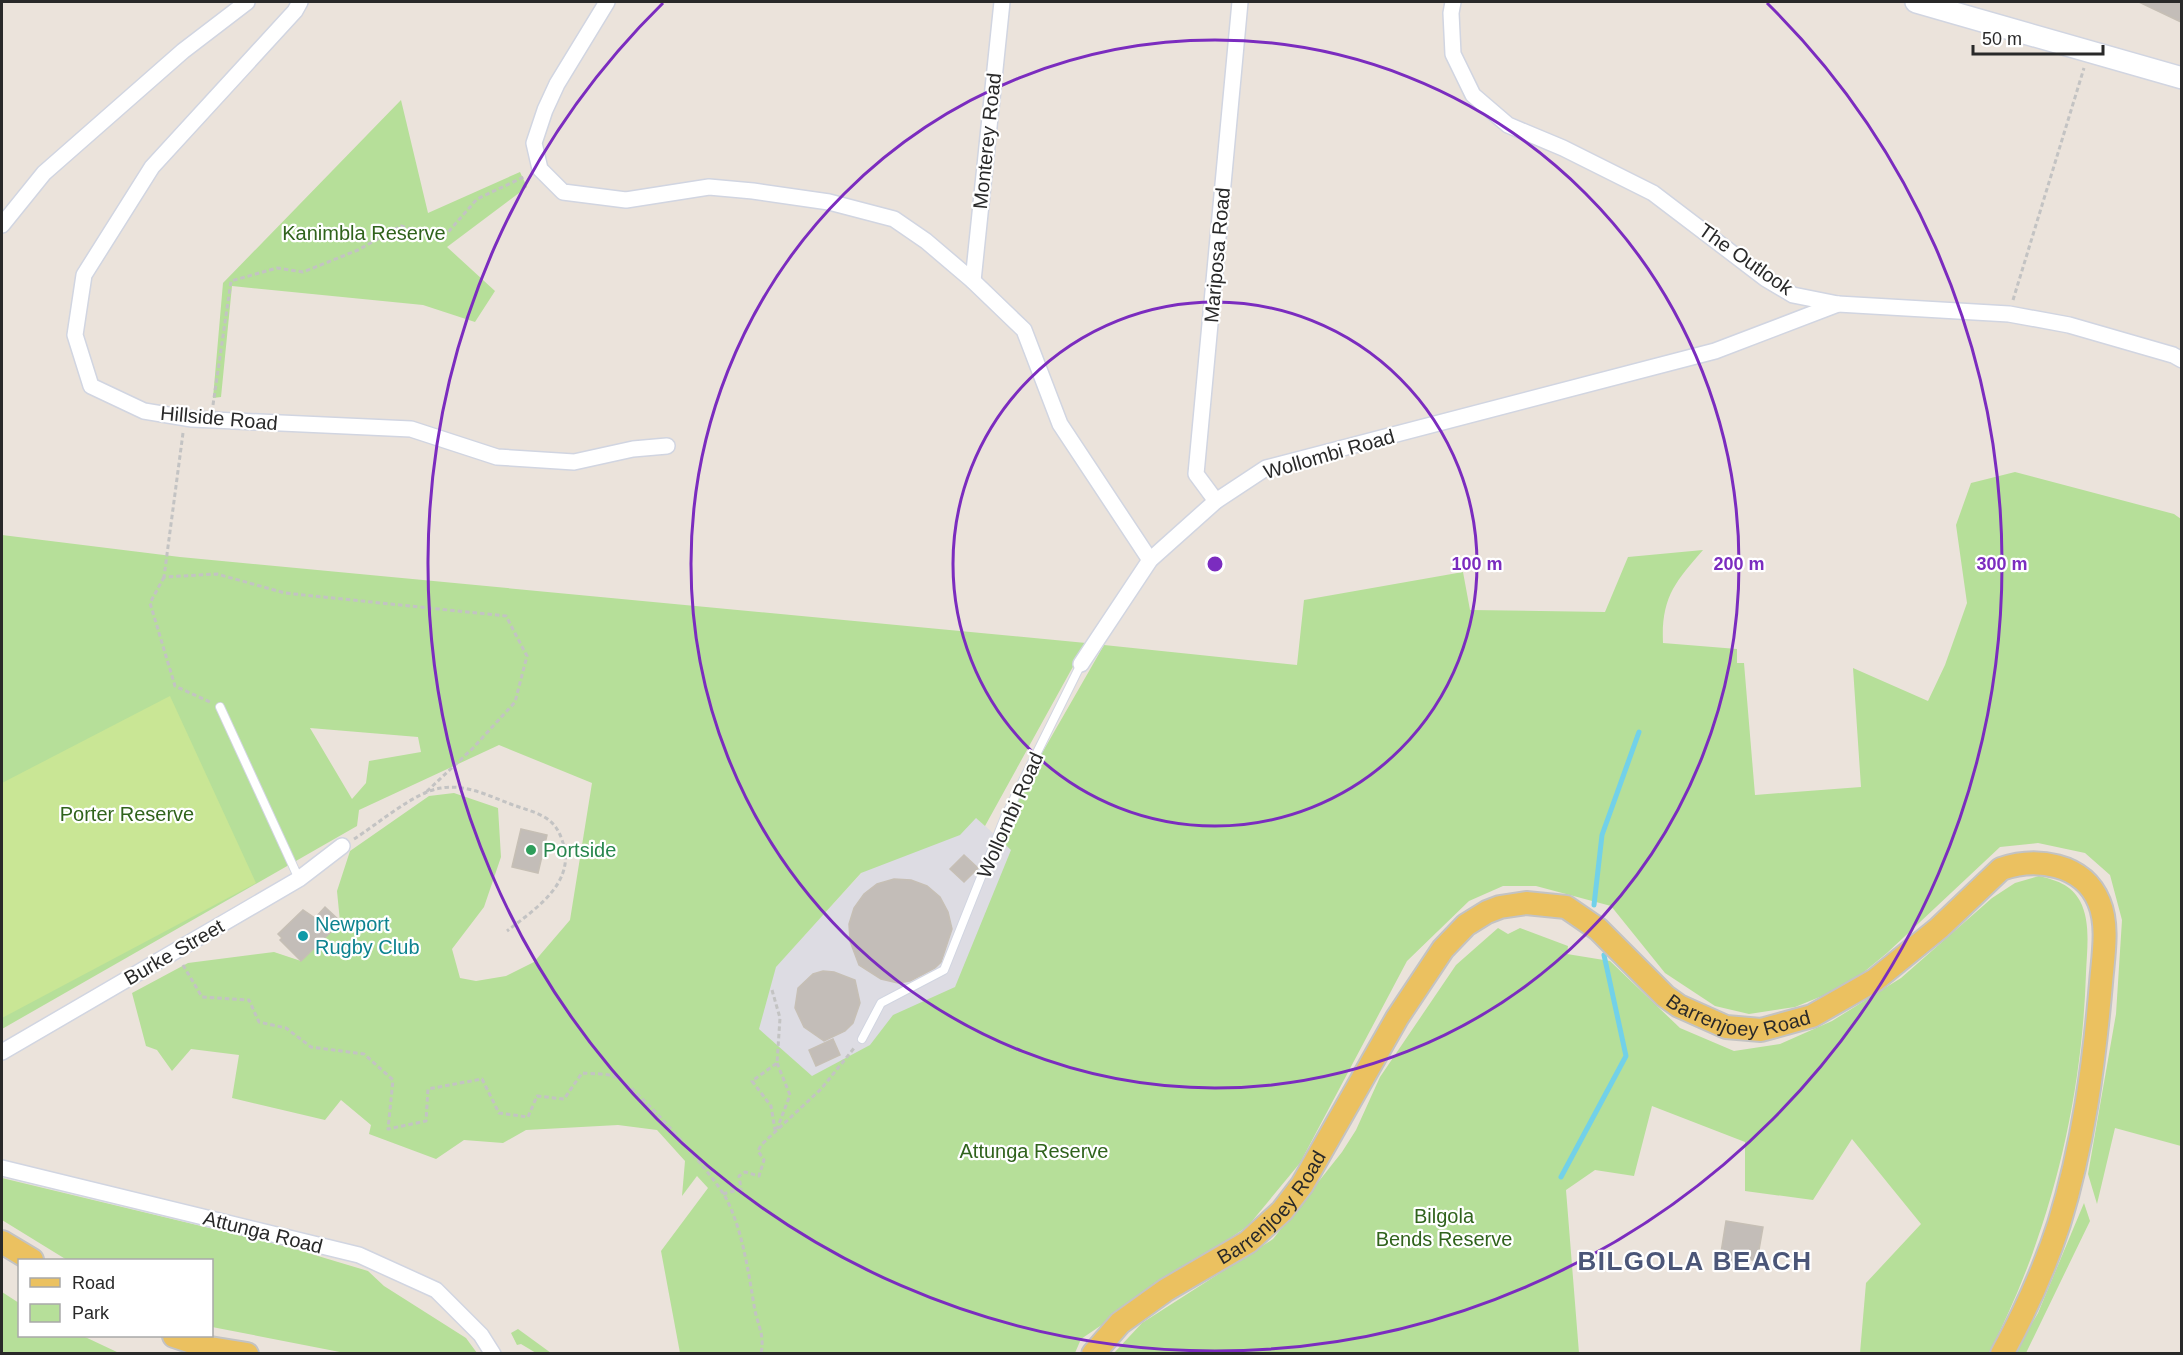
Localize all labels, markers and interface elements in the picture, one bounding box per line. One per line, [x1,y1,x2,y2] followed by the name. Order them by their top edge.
[1973,18,2104,56] scale bar
[1982,29,2022,49] text: 50 m
[969,72,1005,210] street label: Monterey Road
[1200,186,1234,324] street label: Mariposa Road
[1695,219,1798,300] street label: The Outlook
[282,222,446,244] park label: Kanimbla Reserve
[159,402,279,434] street label: Hillside Road
[1261,425,1397,483] street label: Wollombi Road
[1205,554,1225,574] centre of rings
[1451,554,1503,574] text: 100 m
[1713,554,1765,574] text: 200 m
[1976,554,2028,574] text: 300 m
[972,749,1048,881] street label: Wollombi Road
[60,803,194,825] park label: Porter Reserve
[543,839,616,861] place label: Portside
[524,843,538,857] marker: Portside
[315,913,420,958] place label: Newport Rugby Club
[120,914,228,989] street label: Burke Street
[296,929,310,943] marker: Newport Rugby Club
[1662,990,1813,1041] street label: Barrenjoey Road
[960,1140,1108,1162] park label: Attunga Reserve
[1213,1147,1330,1269] street label: Barrenjoey Road
[1376,1205,1512,1250] park label: Bilgola Bends Reserve
[201,1207,325,1257] street label: Attunga Road
[1577,1246,1813,1276] district label: BILGOLA BEACH
[18,1259,213,1337] legend
[72,1273,115,1293] text: Road
[72,1303,110,1323] text: Park

